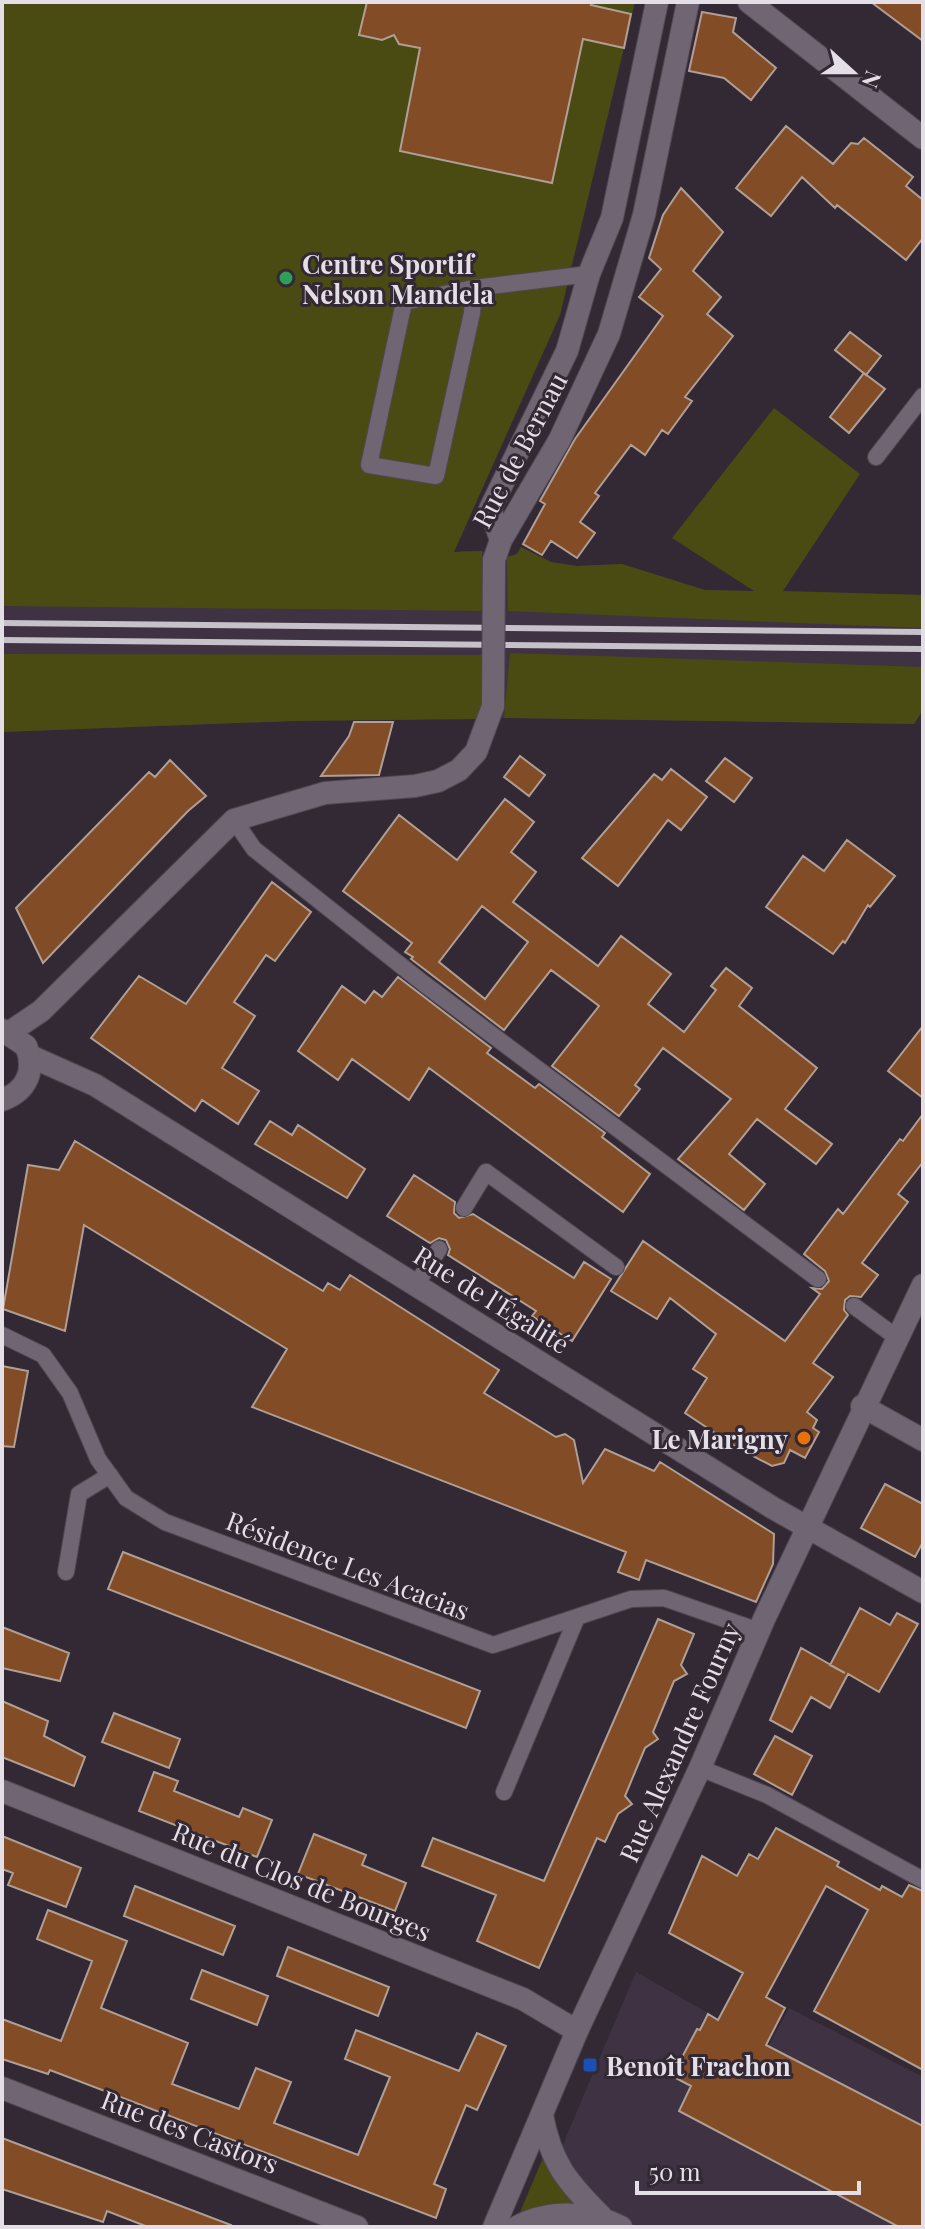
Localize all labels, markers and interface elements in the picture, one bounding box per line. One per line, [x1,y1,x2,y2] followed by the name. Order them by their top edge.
[813,32,893,112] north arrow
[856,67,889,92] text: N
[302,246,494,311] place label: Centre Sportif Nelson Mandela
[277,269,295,287] marker: Centre Sportif Nelson Mandela
[463,366,575,534] street label: Rue de Bernau
[407,1237,577,1361] street label: Rue de l'Égalité
[652,1421,788,1456] place label: Le Marigny
[795,1429,813,1447] marker: Le Marigny
[221,1502,475,1628] street label: Résidence Les Acacias
[610,1617,748,1867] street label: Rue Alexandre Fourny
[168,1813,436,1949] street label: Rue du Clos de Bourges
[606,2048,791,2083] place label: Benoît Frachon
[581,2056,599,2074] marker: Benoît Frachon
[96,2081,284,2181] street label: Rue des Castors
[637,2145,859,2195] scale bar
[649,2155,701,2187] text: 50 m

